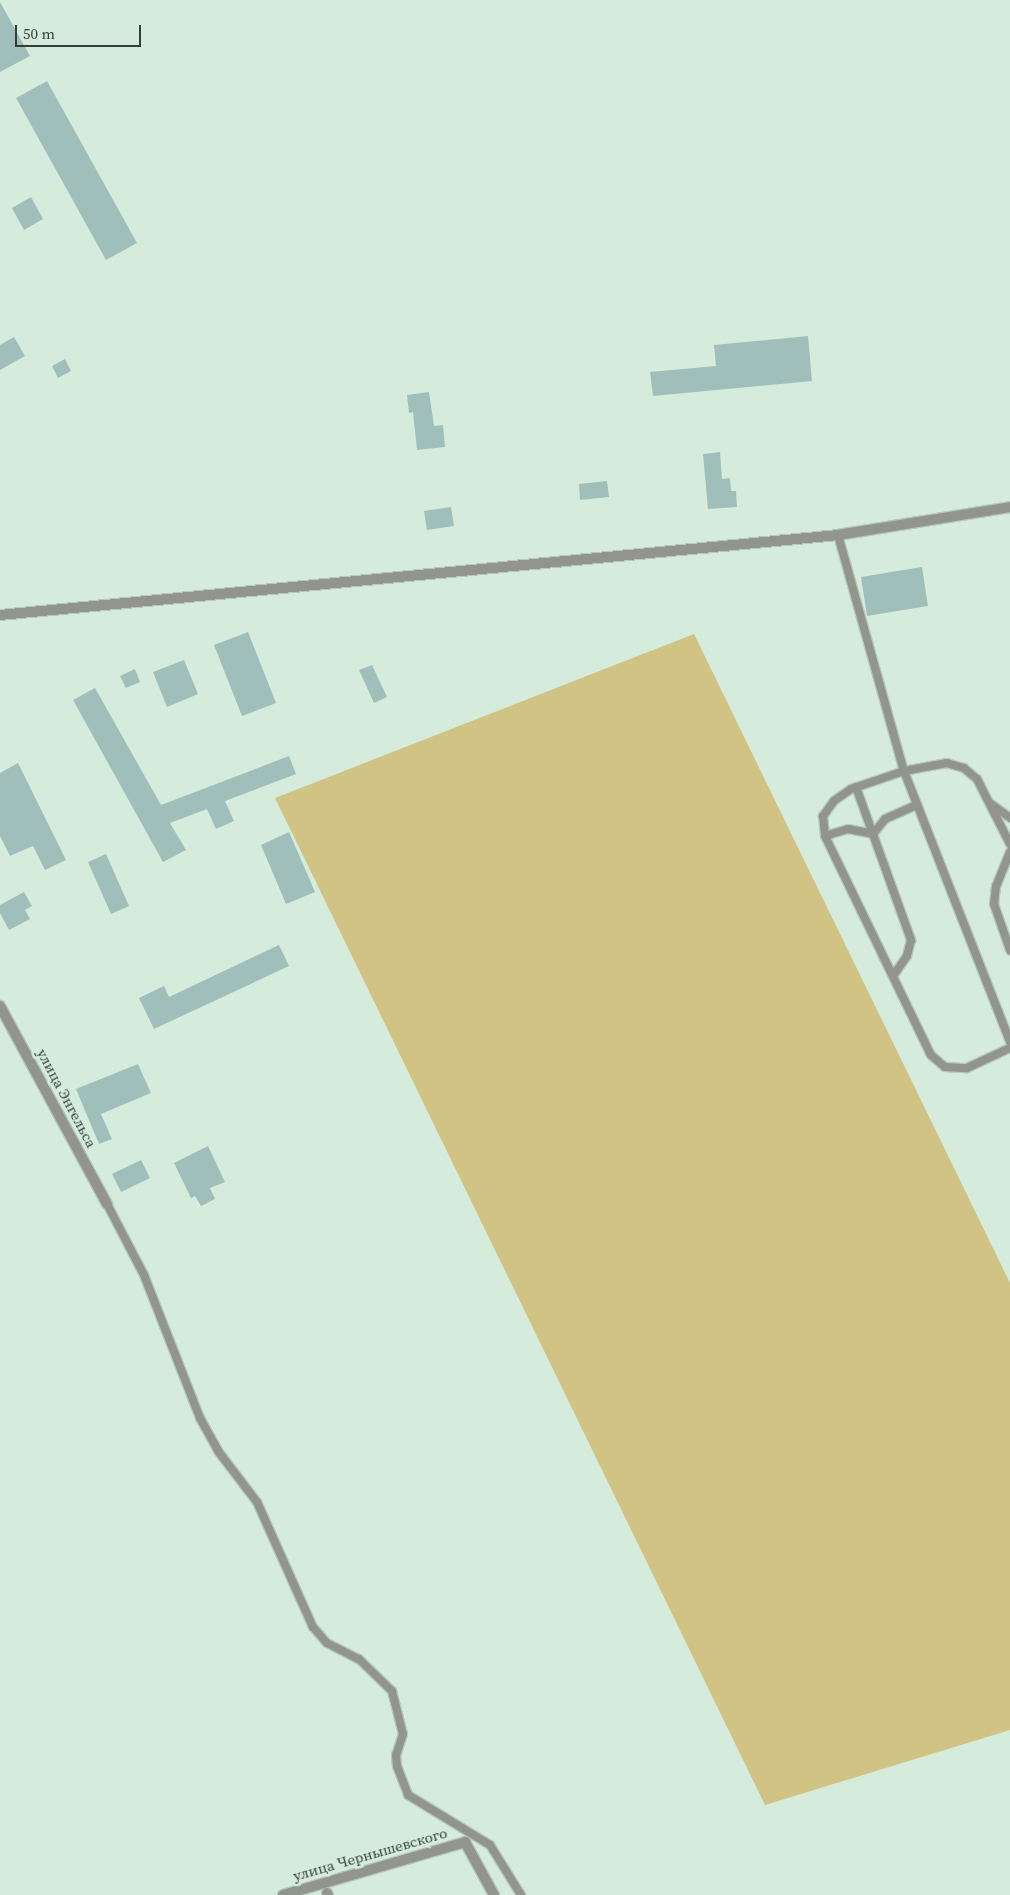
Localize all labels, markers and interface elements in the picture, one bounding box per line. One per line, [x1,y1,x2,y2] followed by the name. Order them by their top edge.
[18,15,144,47] scale bar
[23,23,55,44] text: 50 m
[33,1045,101,1151] street label: улица Энгельса
[291,1823,449,1885] street label: улица Чернышевского

